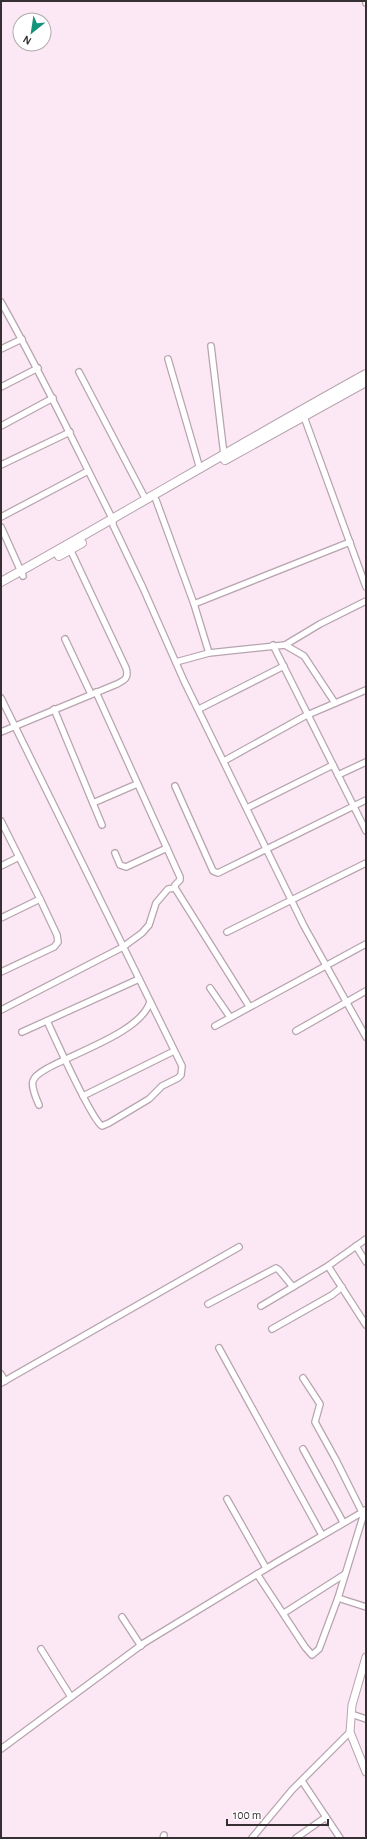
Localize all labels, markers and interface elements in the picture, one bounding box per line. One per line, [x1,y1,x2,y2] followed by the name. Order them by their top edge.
[12,12,52,52] north arrow
[21,34,33,47] text: N
[227,1801,328,1827] scale bar
[233,1809,261,1821] text: 100 m

